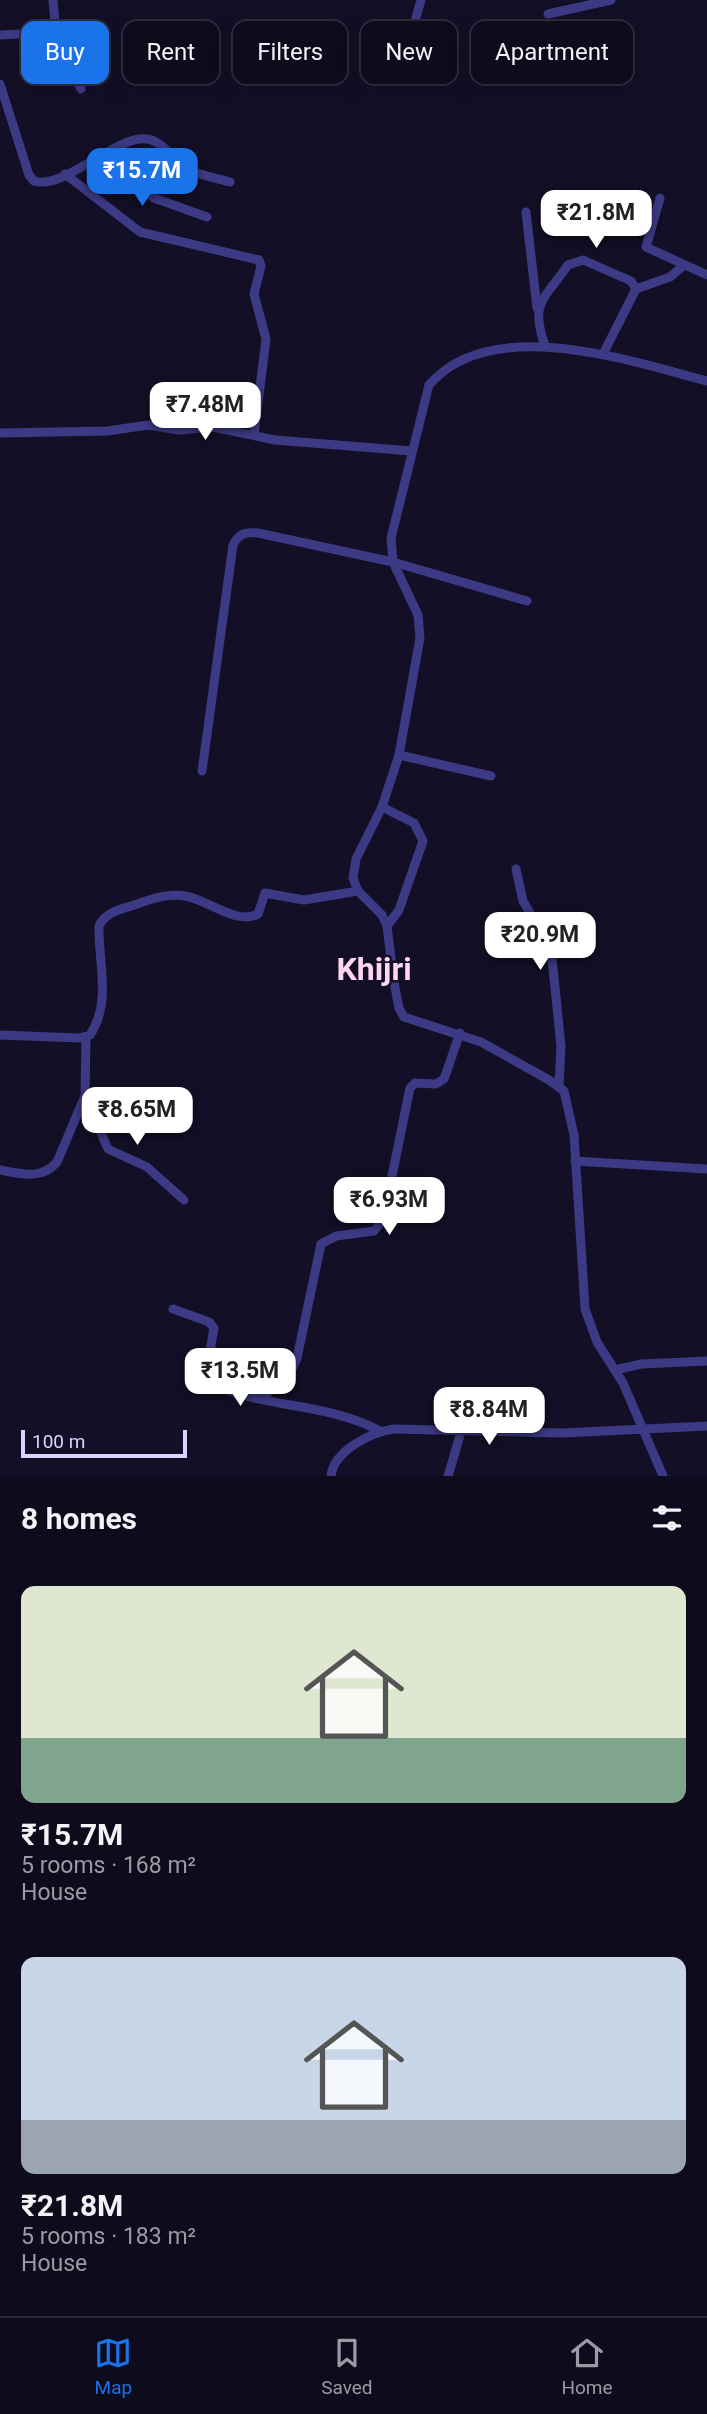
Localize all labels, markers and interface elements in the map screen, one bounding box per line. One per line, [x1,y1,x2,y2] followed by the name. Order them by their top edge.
[21,21,109,84] chip: Buy
[123,21,219,84] chip: Rent
[233,21,347,84] chip: Filters
[361,21,457,84] chip: New
[471,21,633,84] chip: Apartment
[85,148,199,208] pin: ₹15.7M
[103,157,181,184] text: ₹15.7M
[539,190,653,250] pin: ₹21.8M
[557,199,635,226] text: ₹21.8M
[148,382,262,442] pin: ₹7.48M
[166,391,244,418] text: ₹7.48M
[483,912,597,972] pin: ₹20.9M
[501,921,579,948] text: ₹20.9M
[336,950,412,988] district label: Khijri
[80,1088,194,1147] pin: ₹8.65M
[98,1096,176,1123] text: ₹8.65M
[332,1178,446,1237] pin: ₹6.93M
[350,1186,428,1213] text: ₹6.93M
[183,1348,297,1408] pin: ₹13.5M
[201,1357,279,1384] text: ₹13.5M
[432,1388,546,1447] pin: ₹8.84M
[450,1396,528,1423] text: ₹8.84M
[21,1427,187,1459] scale bar
[32,1430,85,1453] text: 100 m
[648,1499,686,1537] icon: filters
[21,1501,137,1536] text: 8 homes
[291,1631,417,1757] icon: home
[21,1817,123,1852] text: ₹15.7M
[21,1852,196,1879] text: 5 rooms · 168 m²
[21,1879,87,1906] text: House
[291,2002,417,2128] icon: home
[21,2188,123,2223] text: ₹21.8M
[21,2223,196,2250] text: 5 rooms · 183 m²
[21,2250,87,2277] text: House
[94,2334,132,2399] tab: Map
[321,2334,373,2399] tab: Saved
[561,2334,613,2399] tab: Home

